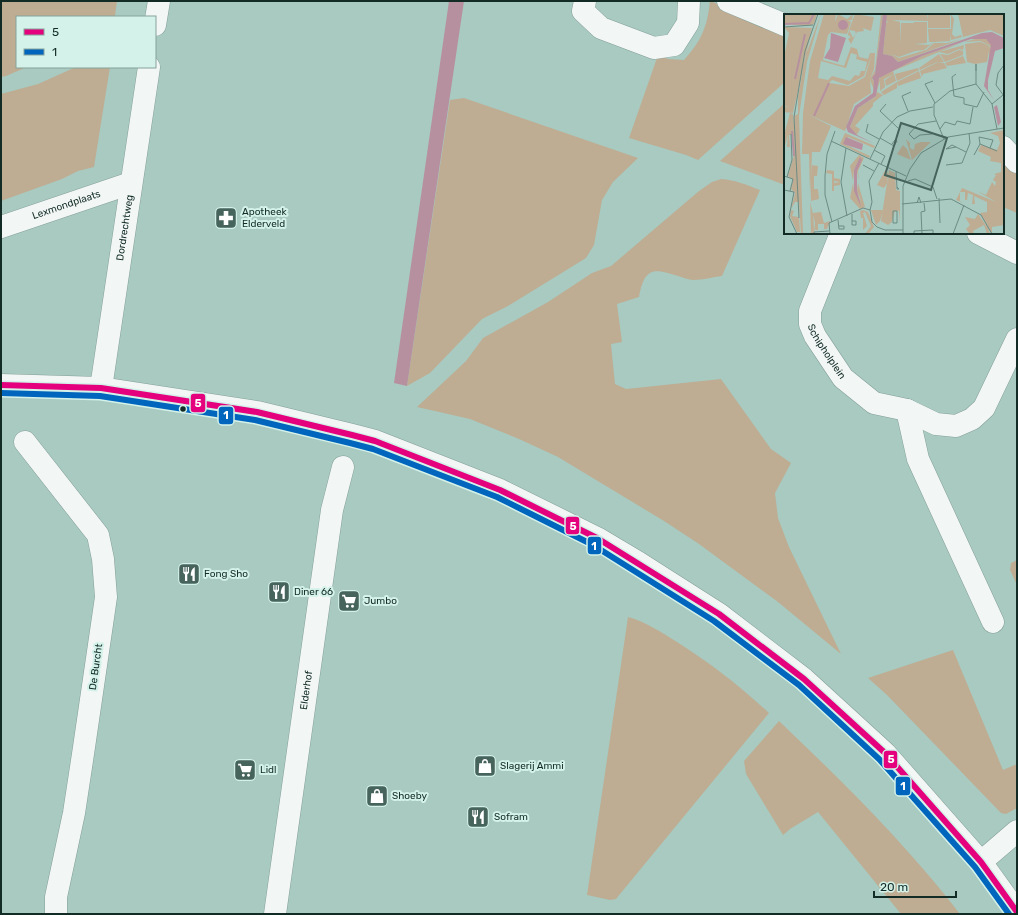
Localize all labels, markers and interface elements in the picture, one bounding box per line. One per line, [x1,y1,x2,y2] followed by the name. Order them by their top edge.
[784,14,1004,234] inset map
[16,16,156,68] legend
[52,25,59,39] text: 5
[52,45,57,59] text: 1
[31,188,102,222] street label: Lexmondplaats
[114,194,136,262] street label: Dordrechtweg
[213,205,239,231] pharmacy icon: Apotheek Elderveld
[242,206,288,230] place label: Apotheek Elderveld
[805,322,848,381] street label: Schipholplein
[190,393,206,413] line badge: 5
[194,397,202,410] text: 5
[178,404,188,414] unlabelled marker
[218,406,234,425] line badge: 1
[223,409,229,422] text: 1
[565,516,580,535] line badge: 5
[569,520,577,533] text: 5
[587,536,602,555] line badge: 1
[591,540,597,553] text: 1
[176,561,202,587] restaurant icon: Fong Sho
[204,568,248,580] place label: Fong Sho
[266,579,292,605] restaurant icon: Diner 66
[294,586,333,598] place label: Diner 66
[336,588,362,614] supermarket icon: Jumbo
[364,595,397,607] place label: Jumbo
[87,643,105,691] street label: De Burcht
[298,670,315,711] street label: Elderhof
[883,750,898,769] line badge: 5
[472,753,498,779] shop icon: Slagerij Ammi
[887,753,895,766] text: 5
[232,757,258,783] supermarket icon: Lidl
[500,760,564,772] place label: Slagerij Ammi
[260,764,276,776] place label: Lidl
[895,776,911,796] line badge: 1
[900,780,906,793] text: 1
[364,783,390,809] shop icon: Shoeby
[392,790,427,802] place label: Shoeby
[465,804,491,830] restaurant icon: Sofram
[494,811,528,823] place label: Sofram
[874,873,956,899] scale bar
[880,880,908,894] text: 20 m

